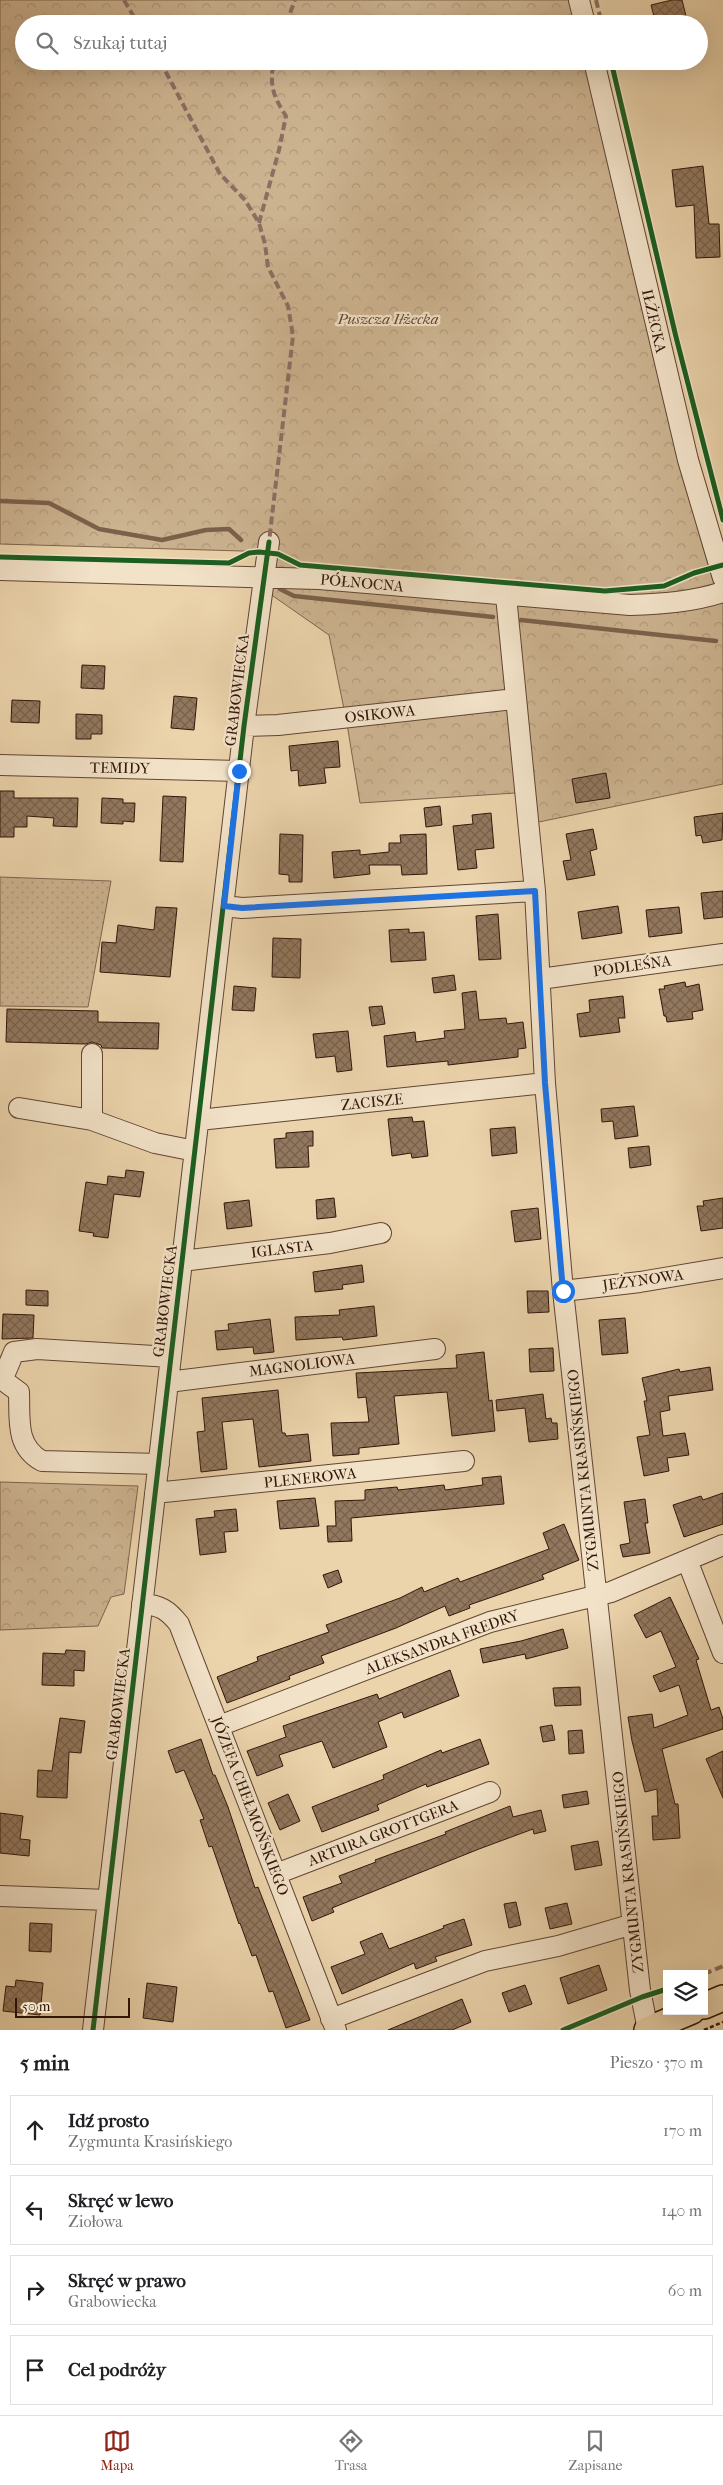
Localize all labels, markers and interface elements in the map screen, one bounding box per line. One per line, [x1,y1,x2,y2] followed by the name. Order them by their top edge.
[15,15,708,70] search box
[33,29,61,57] icon: search
[73,32,167,54] text: Szukaj tutaj
[638,287,670,355] street label: IŁŻECKA
[337,310,439,328] park label: Puszcza Iłżecka
[319,570,405,596] street label: PÓŁNOCNA
[221,633,253,747] street label: GRABOWIECKA
[344,701,416,727] street label: OSIKOWA
[90,758,151,778] street label: TEMIDY
[228,760,251,783] route end
[592,952,673,980] street label: PODLEŚNA
[340,1090,404,1114] street label: ZACISZE
[250,1236,314,1262] street label: IGLASTA
[149,1244,181,1358] street label: GRABOWIECKA
[600,1265,685,1295] street label: JEŻYNOWA
[552,1280,575,1303] route start
[248,1350,356,1380] street label: MAGNOLIOWA
[563,1368,603,1572] street label: ZYGMUNTA KRASIŃSKIEGO
[263,1464,358,1492] street label: PLENEROWA
[362,1606,522,1679] street label: ALEKSANDRA FREDRY
[102,1647,134,1761] street label: GRABOWIECKA
[207,1713,293,1898] street label: JÓZEFA CHEŁMOŃSKIEGO
[608,1770,648,1974] street label: ZYGMUNTA KRASIŃSKIEGO
[304,1796,461,1870] street label: ARTURA GROTTGERA
[663,1970,708,2015] map controls
[663,1970,708,2015] button: layers
[15,1995,130,2018] scale bar
[22,1998,50,2015] text: 50 m
[20,2051,69,2075] text: 5 min
[610,2053,703,2072] text: Pieszo · 370 m
[68,2110,149,2132] text: Idź prosto
[21,2116,49,2144] icon: ahead
[663,2121,702,2140] text: 170 m
[68,2132,232,2151] text: Zygmunta Krasińskiego
[68,2190,174,2212] text: Skręć w lewo
[21,2196,49,2224] icon: left
[661,2201,702,2220] text: 140 m
[68,2212,123,2231] text: Ziołowa
[68,2270,186,2292] text: Skręć w prawo
[21,2276,49,2304] icon: right
[668,2281,702,2300] text: 60 m
[68,2292,157,2311] text: Grabowiecka
[21,2356,49,2384] icon: arrive
[68,2359,166,2381] text: Cel podróży
[100,2427,134,2474] tab: Mapa
[335,2427,367,2474] tab: Trasa
[568,2427,623,2474] tab: Zapisane

